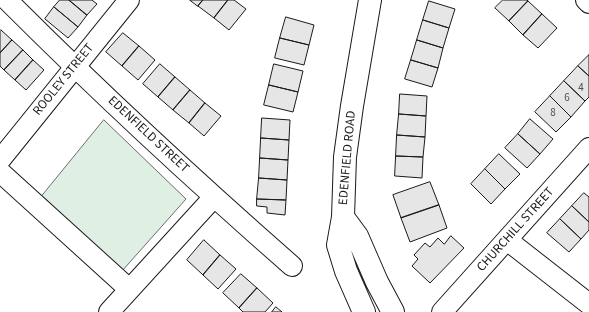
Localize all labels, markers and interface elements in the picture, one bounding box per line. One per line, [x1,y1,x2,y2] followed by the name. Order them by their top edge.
[30,41,98,119] street label: ROOLEY STREET
[578,82,584,96] house number: 4
[564,92,570,106] house number: 6
[104,93,192,177] street label: EDENFIELD STREET
[550,107,556,121] house number: 8
[336,110,360,206] street label: EDENFIELD ROAD
[474,185,558,275] street label: CHURCHILL STREET

